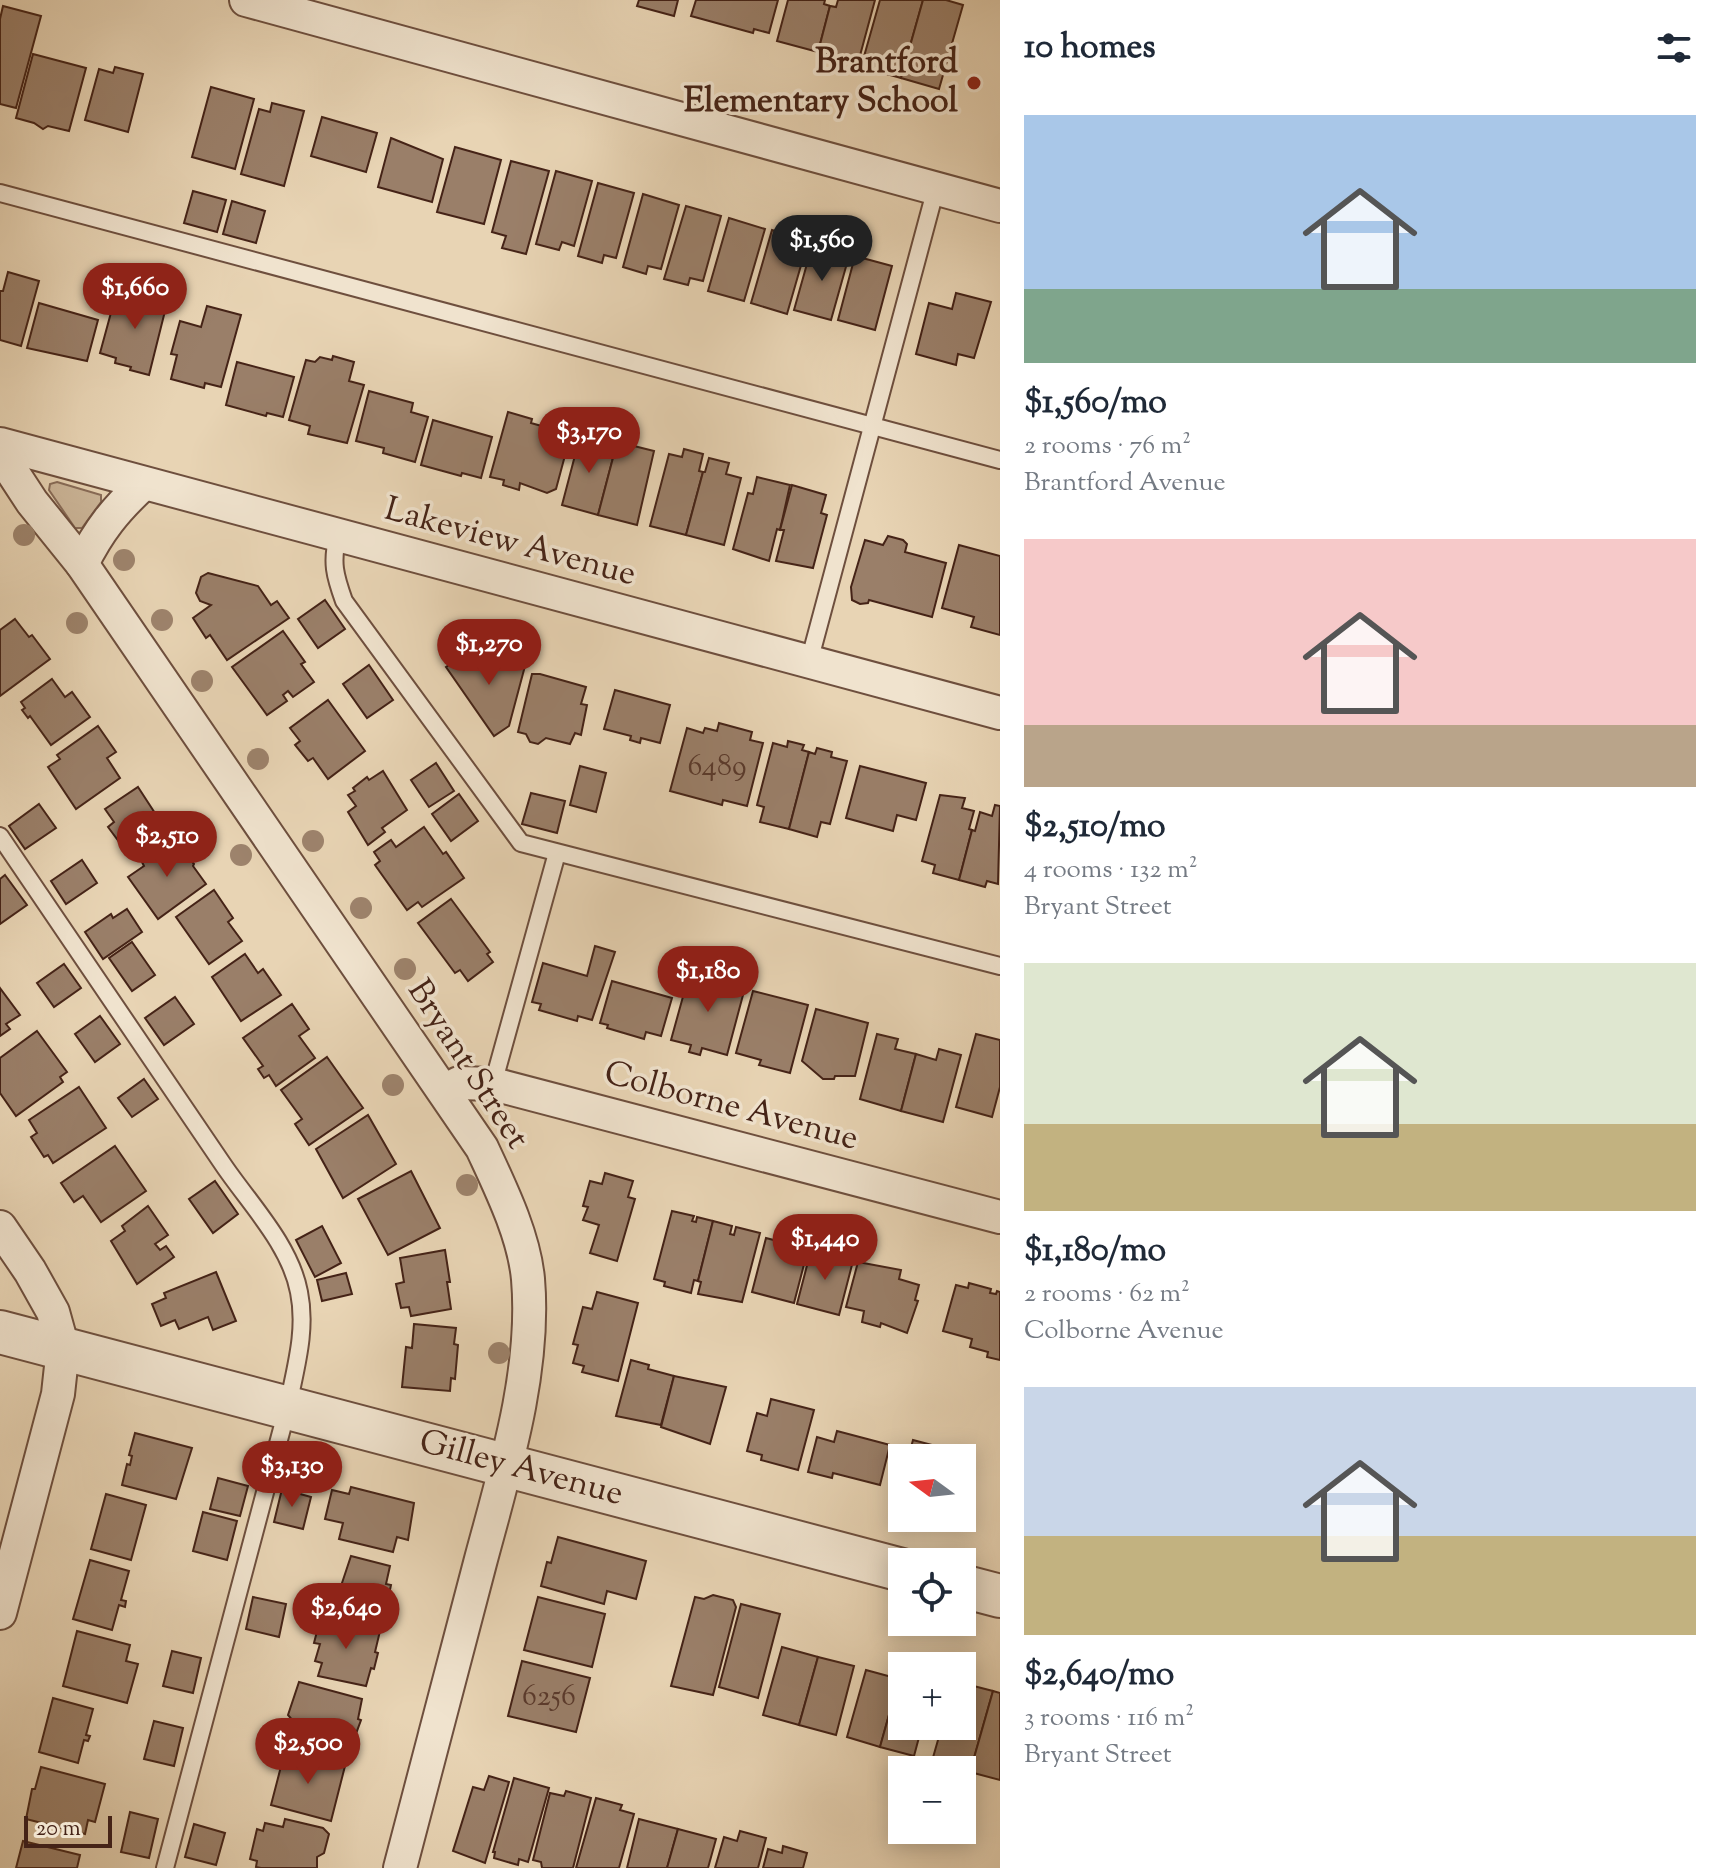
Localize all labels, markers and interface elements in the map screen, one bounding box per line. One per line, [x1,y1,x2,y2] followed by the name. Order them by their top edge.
[1024,24,1156,73] text: 10 homes
[1652,26,1696,70] icon: filters
[684,39,959,127] place label: Brantford Elementary School
[965,74,983,92] marker: Brantford Elementary School
[1288,167,1432,311] icon: home
[757,215,887,283] pin: $1,560
[789,222,855,259] text: $1,560
[70,263,200,331] pin: $1,660
[101,270,169,307] text: $1,660
[1024,379,1167,428] text: $1,560/mo
[524,407,654,475] pin: $3,170
[556,414,622,451] text: $3,170
[1024,428,1191,465] text: 2 rooms · 76 m²
[1024,465,1226,502] text: Brantford Avenue
[379,486,641,600] street label: Lakeview Avenue
[1288,591,1432,735] icon: home
[424,619,554,687] pin: $1,270
[455,626,523,663] text: $1,270
[687,746,747,789] house number: 6489
[1024,803,1166,852] text: $2,510/mo
[102,811,232,879] pin: $2,510
[135,818,199,855] text: $2,510
[1024,852,1198,889] text: 4 rooms · 132 m²
[1024,889,1172,926] text: Bryant Street
[643,946,773,1014] pin: $1,180
[676,953,740,990] text: $1,180
[394,971,540,1160] street label: Bryant Street
[1288,1015,1432,1159] icon: home
[599,1050,863,1164] street label: Colborne Avenue
[760,1214,890,1282] pin: $1,440
[791,1221,859,1258] text: $1,440
[1024,1227,1166,1276] text: $1,180/mo
[1024,1276,1190,1313] text: 2 rooms · 62 m²
[1024,1313,1224,1350] text: Colborne Avenue
[414,1418,628,1520] street label: Gilley Avenue
[1288,1439,1432,1583] icon: home
[227,1441,357,1509] pin: $3,130
[888,1444,976,1532] north arrow
[888,1444,976,1844] map controls
[260,1448,324,1485] text: $3,130
[888,1548,976,1636] button: locate
[281,1583,411,1651] pin: $2,640
[310,1590,382,1627] text: $2,640
[1024,1651,1174,1700] text: $2,640/mo
[888,1652,976,1740] button: +
[522,1676,576,1719] house number: 6256
[1024,1700,1194,1737] text: 3 rooms · 116 m²
[243,1718,373,1786] pin: $2,500
[273,1725,343,1762] text: $2,500
[1024,1737,1172,1774] text: Bryant Street
[888,1756,976,1844] button: −
[24,1812,112,1848] scale bar
[36,1814,81,1846] text: 20 m

